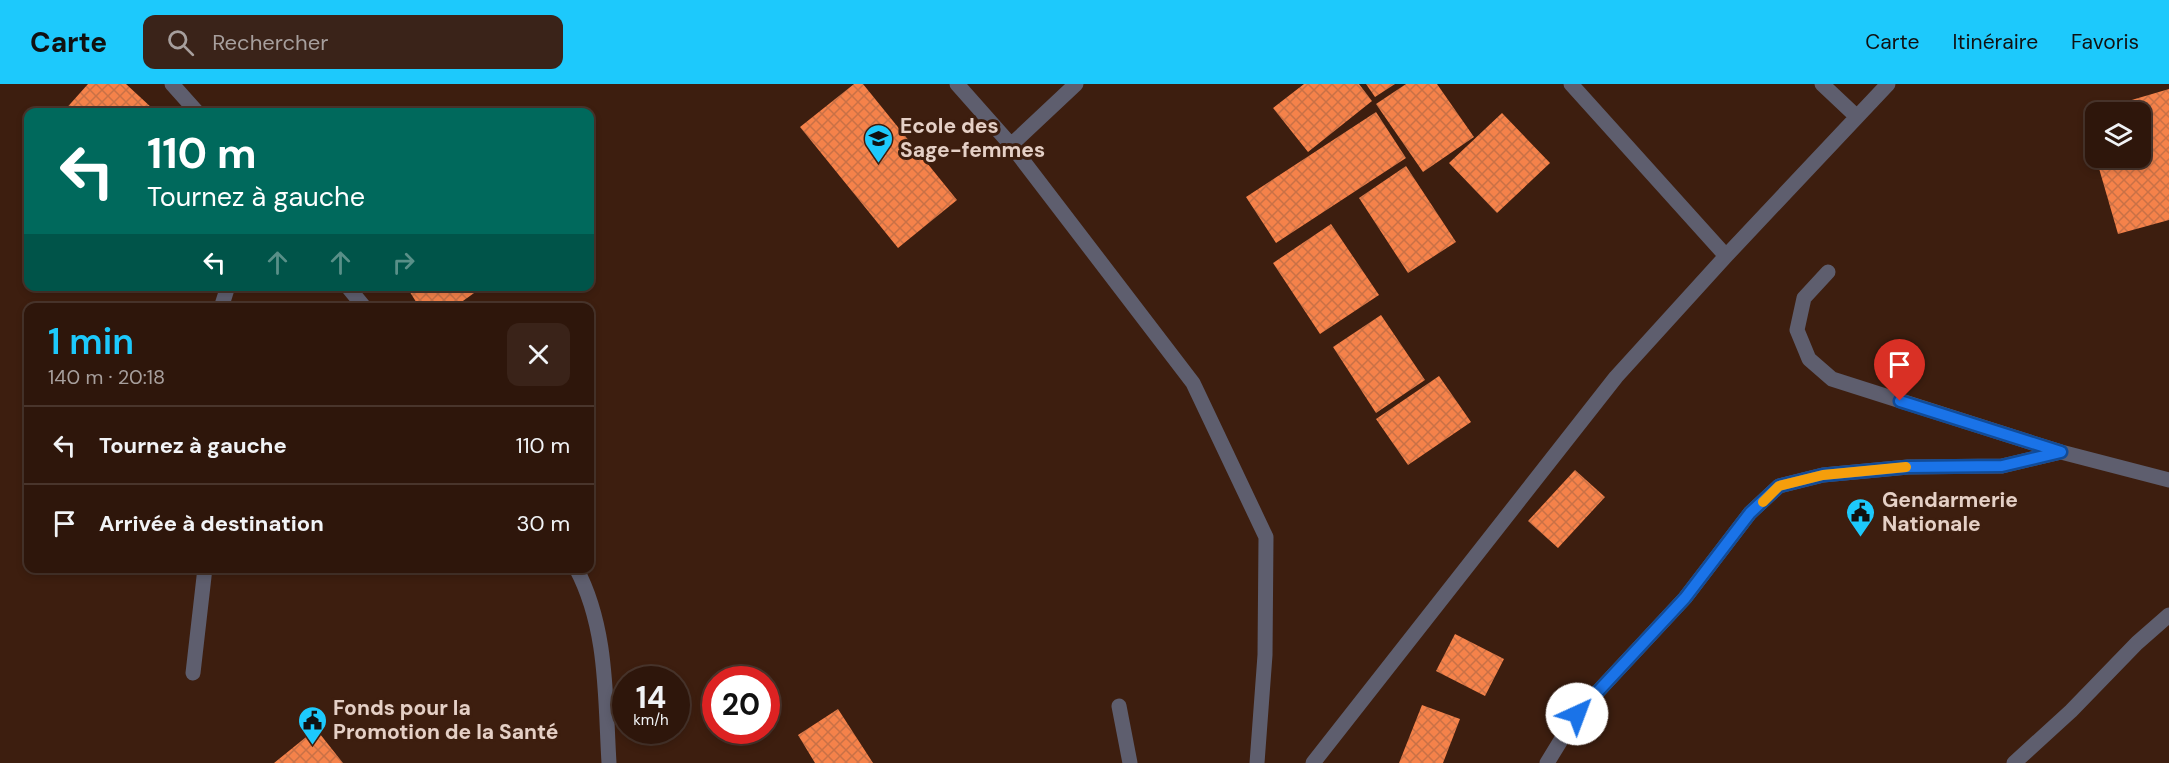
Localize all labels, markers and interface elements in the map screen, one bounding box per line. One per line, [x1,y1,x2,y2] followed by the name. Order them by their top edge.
[143,15,563,69] search box
[30,24,107,61] text: Carte
[164,26,197,59] icon: search
[212,28,328,57] text: Rechercher
[1865,28,1919,56] text: Carte
[1952,28,2038,56] text: Itinéraire
[2071,28,2139,56] text: Favoris
[2085,102,2151,168] map controls
[2085,102,2151,168] button: layers
[900,112,1045,164] place label: Ecole des Sage-femmes
[863,122,895,164] school or university icon: Ecole des Sage-femmes
[147,126,257,181] text: 110 m
[48,132,126,210] icon: left
[147,179,365,214] text: Tournez à gauche
[198,246,231,279] icon: left
[261,246,294,279] icon: ahead
[324,246,357,279] icon: ahead
[387,246,420,279] icon: right
[48,318,134,365] text: 1 min
[507,323,570,386] button: close
[1874,339,1925,401] pin
[1883,348,1916,381] icon: arrive
[48,364,165,390] text: 140 m · 20:18
[48,429,81,462] icon: left
[99,431,287,460] text: Tournez à gauche
[516,431,570,460] text: 110 m
[1882,486,2018,538] place label: Gendarmerie Nationale
[1845,496,1877,538] public building icon: Gendarmerie Nationale
[48,507,81,540] icon: arrive
[99,509,324,538] text: Arrivée à destination
[516,509,570,538] text: 30 m
[702,666,780,744] speed limit sign: 20
[636,678,666,717] text: 14
[1545,682,1609,746] position arrow
[333,694,558,746] place label: Fonds pour la Promotion de la Santé
[296,704,328,746] public building icon: Fonds pour la Promotion de la Santé
[633,710,669,730] text: km/h

